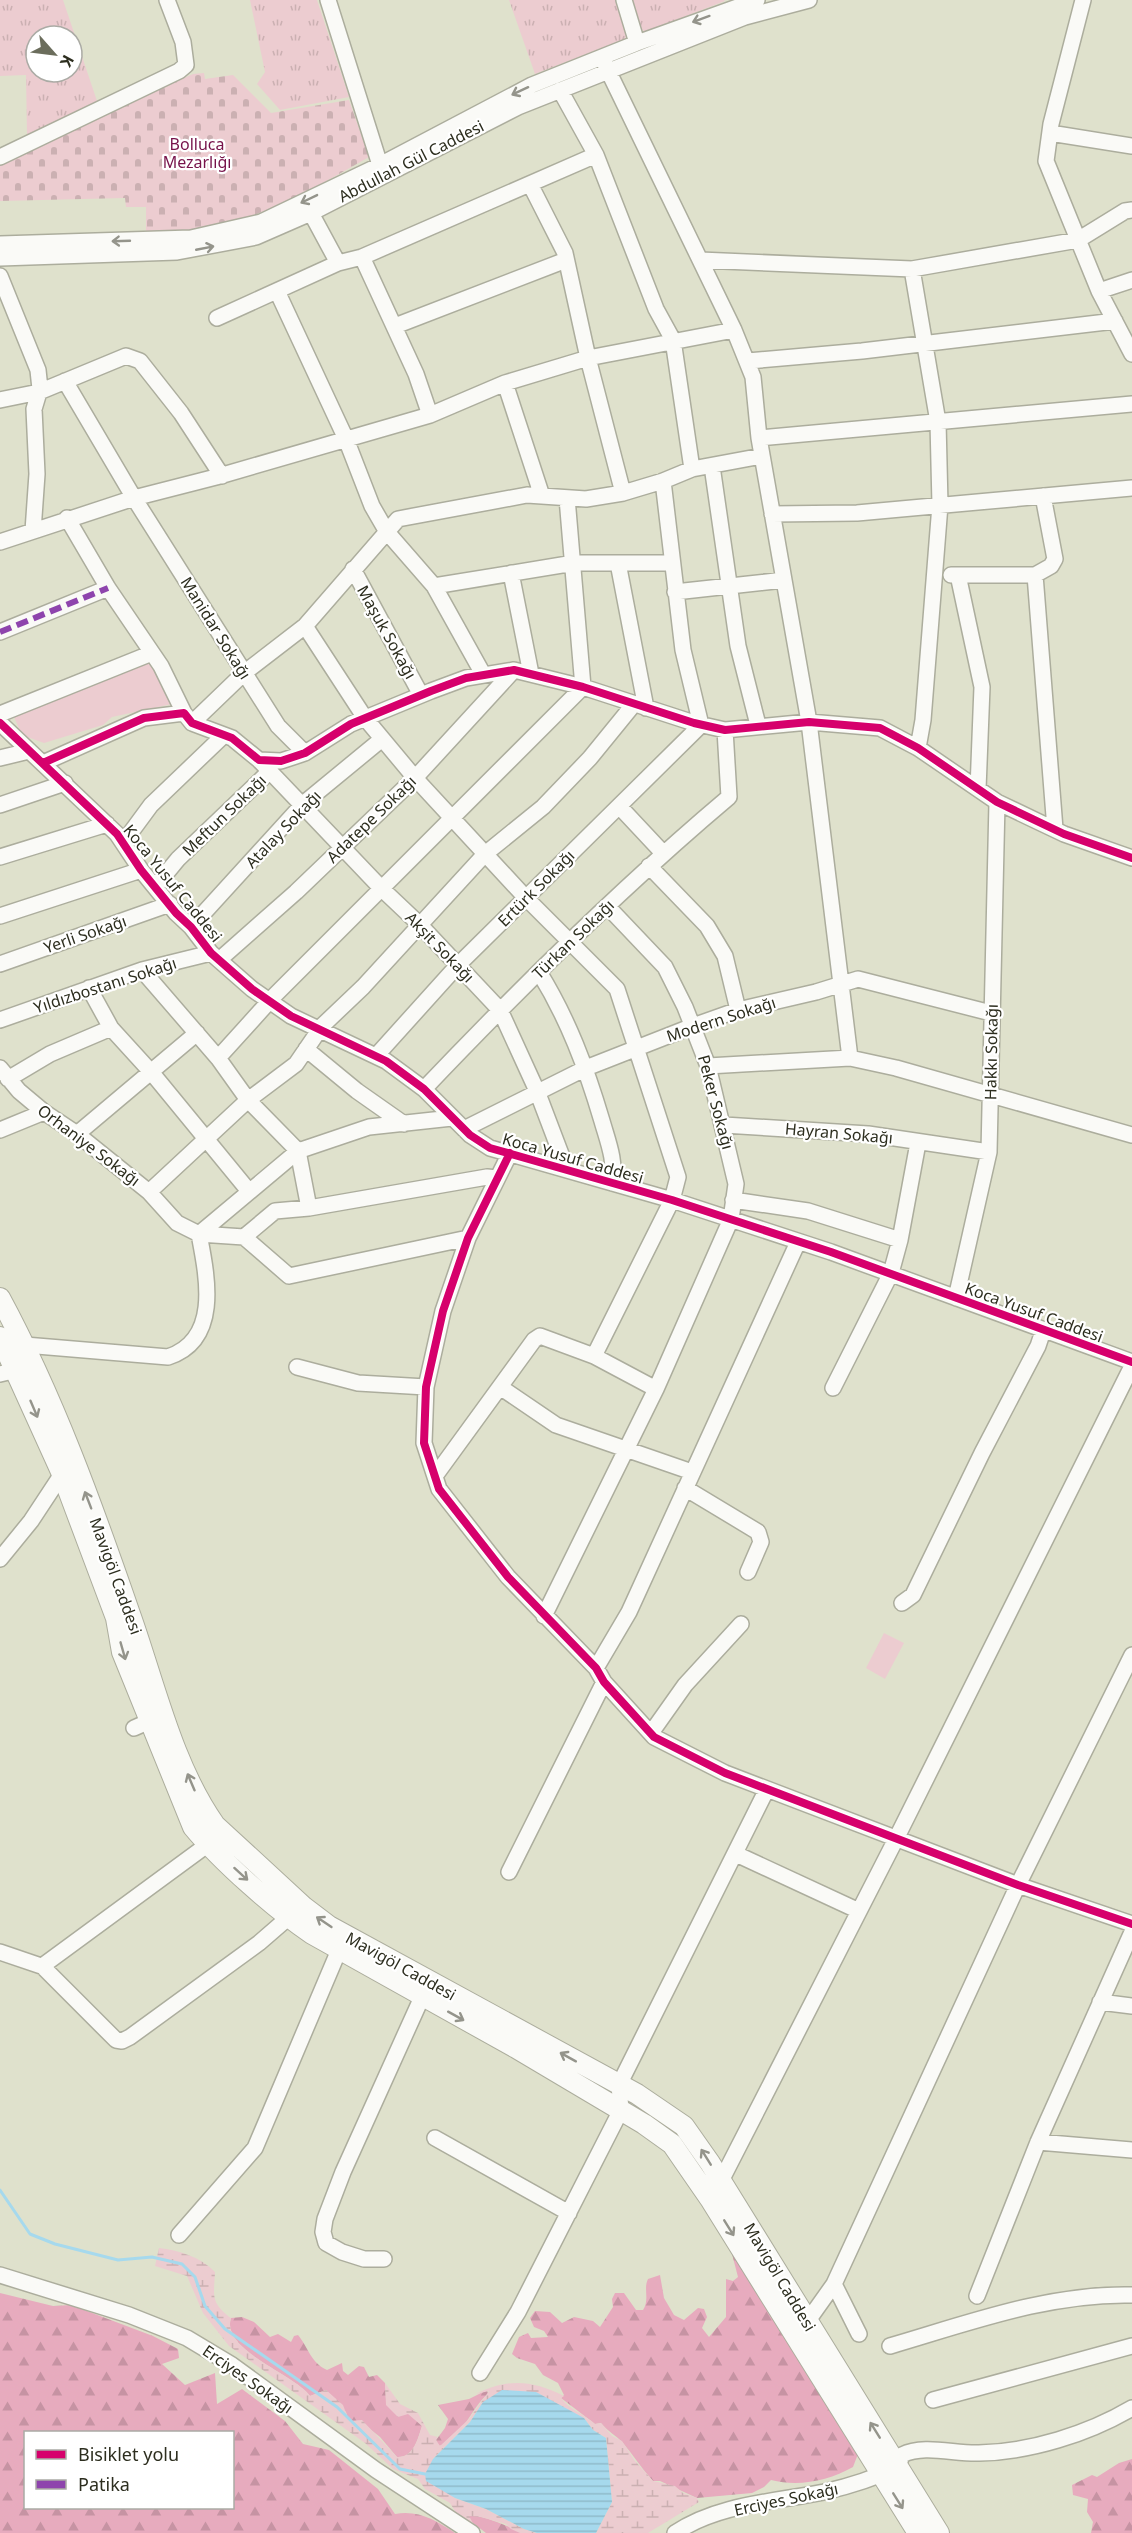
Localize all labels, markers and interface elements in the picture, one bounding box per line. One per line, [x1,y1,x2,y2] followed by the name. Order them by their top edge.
[692,14,711,25] one-way arrow
[24,24,84,84] north arrow
[55,51,79,71] text: K
[512,86,530,98] one-way arrow
[335,115,487,207] street label: Abdullah Gül Caddesi
[163,133,231,173] park label: Bolluca Mezarlığı
[301,194,319,206] one-way arrow
[112,236,132,247] one-way arrow
[195,242,214,253] one-way arrow
[176,573,256,683] street label: Manidar Sokağı
[352,581,422,683] street label: Maşuk Sokağı
[177,769,271,861] street label: Meftun Sokağı
[321,771,421,867] street label: Adatepe Sokağı
[240,785,326,873] street label: Atalay Sokağı
[119,819,227,947] street label: Koca Yusuf Caddesi
[493,845,579,931] street label: Ertürk Sokağı
[527,894,619,984] street label: Türkan Sokağı
[401,907,479,987] street label: Akşit Sokağı
[41,910,129,958] street label: Yerli Sokağı
[31,952,179,1018] street label: Yıldızbostanı Sokağı
[664,991,778,1047] street label: Modern Sokağı
[979,1004,1003,1100] street label: Hakkı Sokağı
[693,1052,739,1152] street label: Peker Sokağı
[33,1099,145,1191] street label: Orhaniye Sokağı
[784,1117,894,1149] street label: Hayran Sokağı
[500,1127,646,1189] street label: Koca Yusuf Caddesi
[962,1277,1106,1347] street label: Koca Yusuf Caddesi
[29,1400,40,1418] one-way arrow
[82,1492,93,1510] one-way arrow
[85,1514,147,1638] street label: Mavigöl Caddesi
[118,1641,129,1660] one-way arrow
[185,1773,196,1792] one-way arrow
[233,1867,248,1881] one-way arrow
[316,1916,332,1928] one-way arrow
[342,1927,460,2005] street label: Mavigöl Caddesi
[447,2010,464,2022] one-way arrow
[559,2051,577,2062] one-way arrow
[700,2149,712,2166] one-way arrow
[739,2219,821,2335] street label: Mavigöl Caddesi
[722,2220,735,2237] one-way arrow
[198,2340,298,2418] street label: Erciyes Sokağı
[869,2422,881,2439] one-way arrow
[24,2431,234,2509] legend
[78,2442,179,2466] text: Bisiklet yolu
[78,2472,130,2496] text: Patika
[732,2477,840,2521] street label: Erciyes Sokağı
[893,2492,905,2509] one-way arrow

